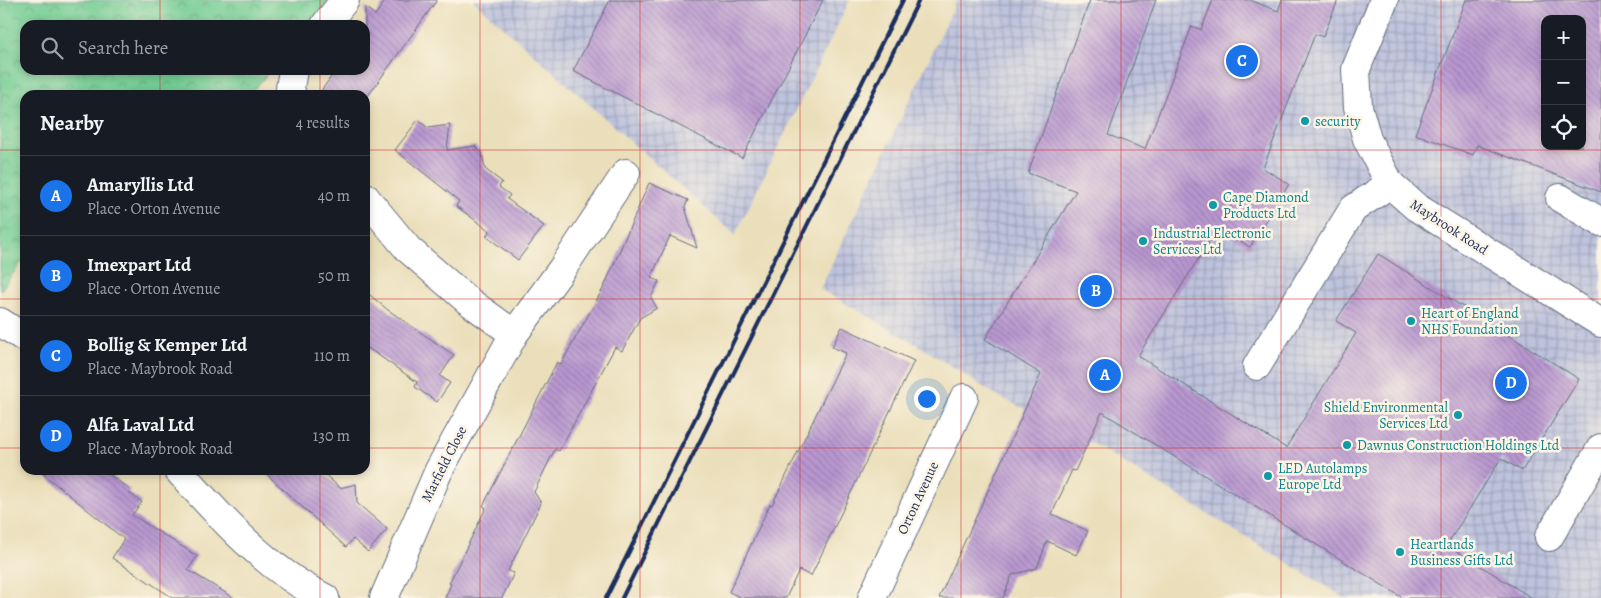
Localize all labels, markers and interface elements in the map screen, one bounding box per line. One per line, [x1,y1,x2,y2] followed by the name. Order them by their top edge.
[1541,15,1586,150] map controls
[1541,15,1586,60] button: +
[20,20,370,75] search box
[38,34,66,62] icon: search
[78,35,168,61] text: Search here
[1226,42,1258,80] pin: C
[1541,60,1586,105] button: −
[1541,105,1586,150] button: locate
[40,109,103,137] text: Nearby
[296,112,350,134] text: 4 results
[1315,112,1361,131] place label: security
[1299,115,1311,127] marker: security
[87,172,194,198] text: Amaryllis Ltd
[51,185,61,207] text: A
[318,185,350,207] text: 40 m
[1223,188,1309,223] place label: Cape Diamond Products Ltd
[1406,195,1492,260] street label: Maybrook Road
[87,198,220,220] text: Place · Orton Avenue
[1207,199,1219,211] marker: Cape Diamond Products Ltd
[1153,224,1271,259] place label: Industrial Electronic Services Ltd
[1137,235,1149,247] marker: Industrial Electronic Services Ltd
[87,252,191,278] text: Imexpart Ltd
[51,265,61,287] text: B
[318,265,350,287] text: 50 m
[1080,272,1112,310] pin: B
[87,278,220,300] text: Place · Orton Avenue
[1421,304,1519,339] place label: Heart of England NHS Foundation
[1405,315,1417,327] marker: Heart of England NHS Foundation
[87,332,247,358] text: Bollig & Kemper Ltd
[51,345,61,367] text: C
[314,345,350,367] text: 110 m
[1089,356,1121,394] pin: A
[87,358,233,380] text: Place · Maybrook Road
[1495,364,1527,402] pin: D
[914,386,940,412] your location
[1324,398,1449,433] place label: Shield Environmental Services Ltd
[1452,409,1464,421] marker: Shield Environmental Services Ltd
[87,412,194,438] text: Alfa Laval Ltd
[417,423,471,505] street label: Marfield Close
[50,425,62,447] text: D
[313,425,350,447] text: 130 m
[1357,436,1560,455] place label: Dawnus Construction Holdings Ltd
[87,438,233,460] text: Place · Maybrook Road
[1341,439,1353,451] marker: Dawnus Construction Holdings Ltd
[893,458,943,538] street label: Orton Avenue
[1278,459,1367,494] place label: LED Autolamps Europe Ltd
[1262,470,1274,482] marker: LED Autolamps Europe Ltd
[1410,535,1514,570] place label: Heartlands Business Gifts Ltd
[1394,546,1406,558] marker: Heartlands Business Gifts Ltd

